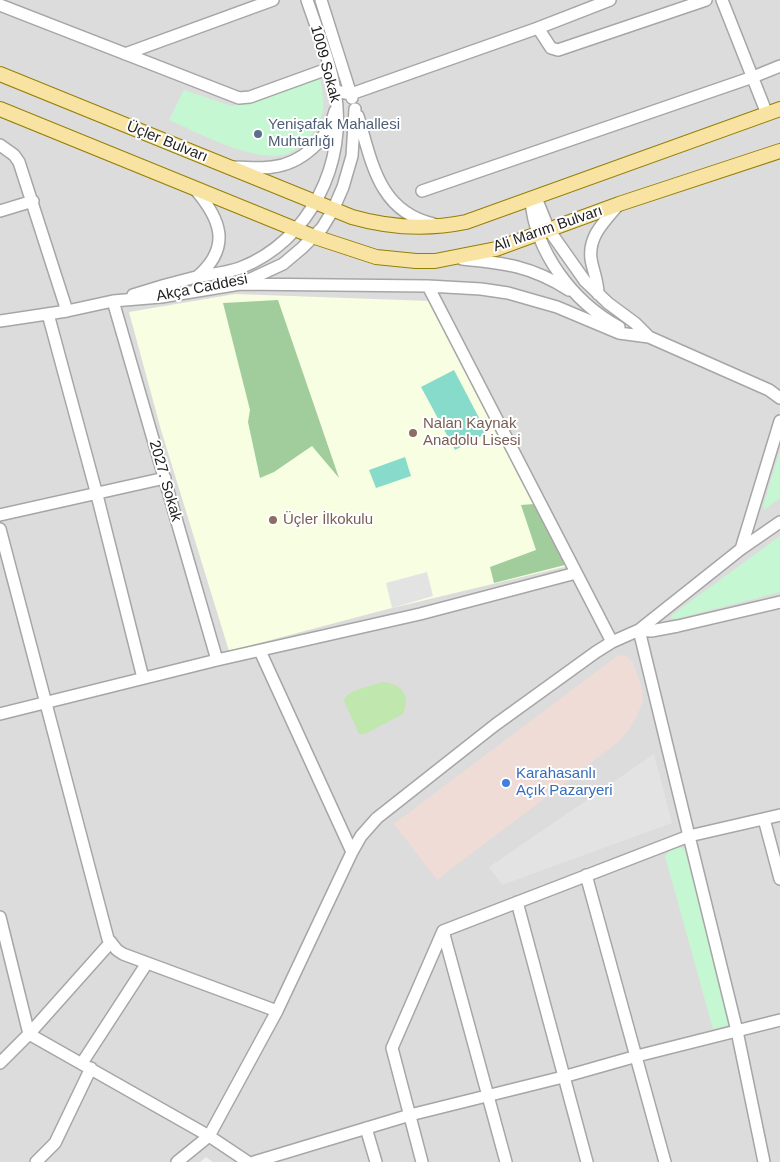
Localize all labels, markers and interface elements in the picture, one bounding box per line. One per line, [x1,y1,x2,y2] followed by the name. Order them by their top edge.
[306,23,344,105] street label: 1009 Sokak
[268,116,400,151] place label: Yenişafak Mahallesi Muhtarlığı
[124,118,210,166] street label: Üçler Bulvarı
[252,128,264,140] marker: Yenişafak Mahallesi Muhtarlığı
[491,202,605,256] street label: Ali Marım Bulvarı
[155,270,249,306] street label: Akça Caddesi
[423,415,521,450] place label: Nalan Kaynak Anadolu Lisesi
[407,427,419,439] marker: Nalan Kaynak Anadolu Lisesi
[145,438,185,524] street label: 2027. Sokak
[283,511,373,529] place label: Üçler İlkokulu
[267,514,279,526] marker: Üçler İlkokulu
[516,765,613,800] place label: Karahasanlı Açık Pazaryeri
[500,777,512,789] marker: Karahasanlı Açık Pazaryeri

